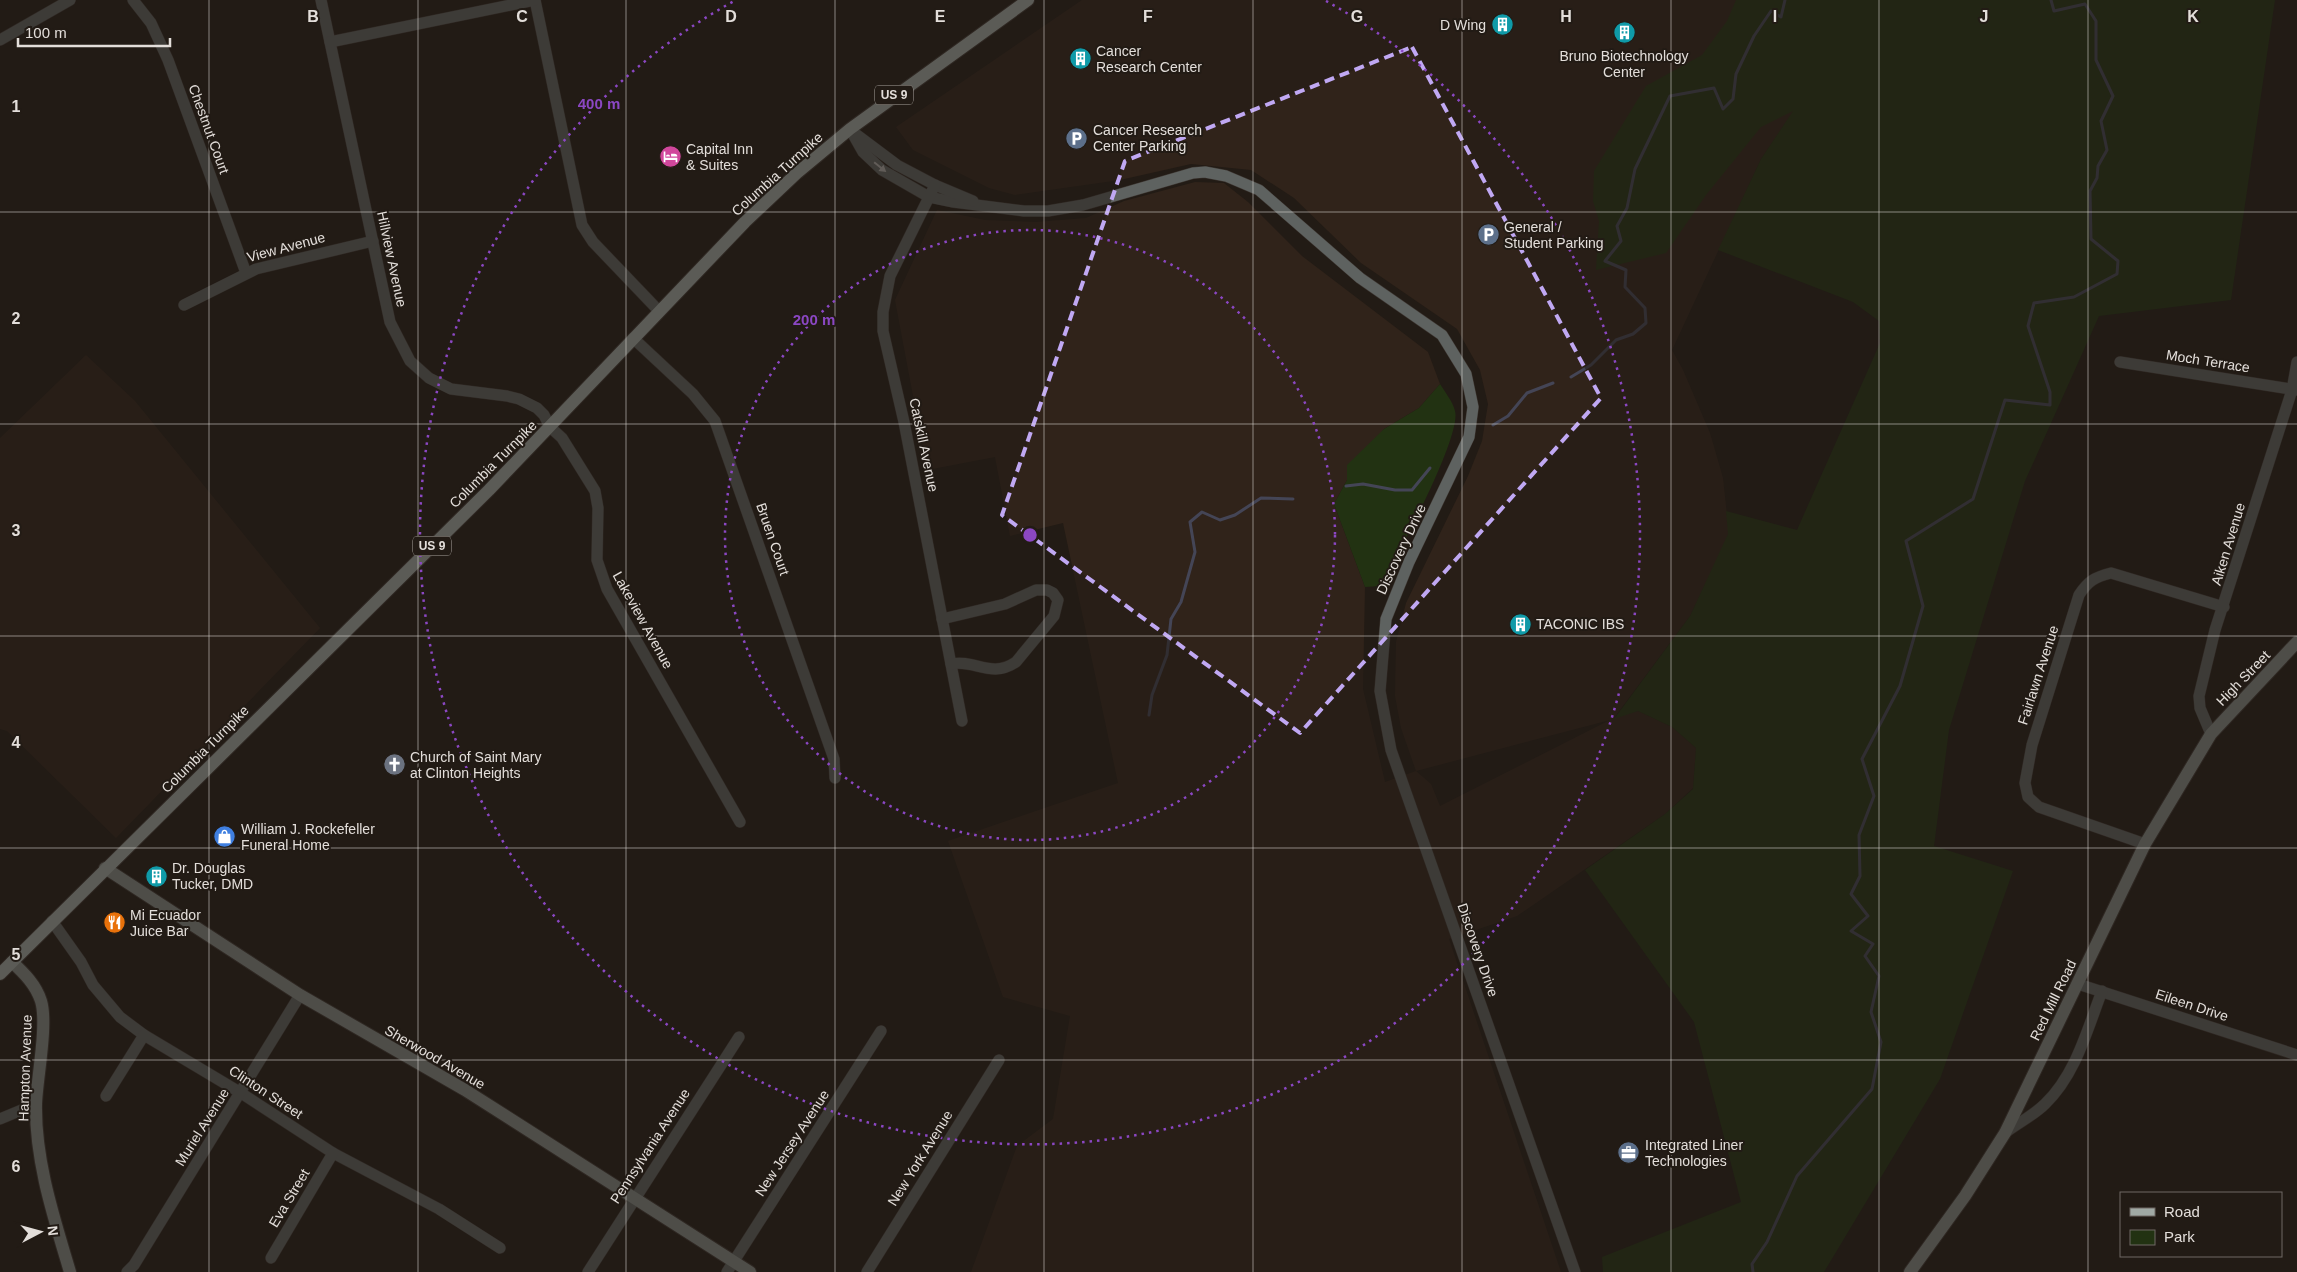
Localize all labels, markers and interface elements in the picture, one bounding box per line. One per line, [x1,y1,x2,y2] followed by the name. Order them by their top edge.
[307,8,319,25] text: B
[516,8,528,25] text: C
[725,8,737,25] text: D
[935,8,946,25] text: E
[1143,8,1153,25] text: F
[1351,8,1363,25] text: G
[1560,8,1572,25] text: H
[1773,8,1777,25] text: I
[1980,8,1988,25] text: J
[2187,8,2199,25] text: K
[1490,13,1514,37] building icon: D Wing
[18,15,170,47] scale bar
[1440,17,1486,33] place label: D Wing
[1612,21,1636,45] building icon: Bruno Biotechnology Center
[25,24,67,41] text: 100 m
[1096,43,1202,75] place label: Cancer Research Center
[1068,47,1092,71] building icon: Cancer Research Center
[1559,48,1689,80] place label: Bruno Biotechnology Center
[185,82,233,176] street label: Chestnut Court
[875,86,913,104] road number: US 9
[578,95,620,112] text: 400 m
[12,98,21,115] text: 1
[1093,122,1202,154] place label: Cancer Research Center Parking
[1065,126,1089,150] parking icon: Cancer Research Center Parking
[728,129,826,219] street label: Columbia Turnpike
[686,141,753,173] place label: Capital Inn & Suites
[658,145,682,169] hotel icon: Capital Inn & Suites
[873,161,886,172] one-way arrow
[374,210,410,309] street label: Hillview Avenue
[1504,219,1604,251] place label: General / Student Parking
[1476,223,1500,247] parking icon: General / Student Parking
[245,229,327,265] street label: View Avenue
[12,310,21,327] text: 2
[793,311,835,328] text: 200 m
[2165,346,2251,376] street label: Moch Terrace
[906,397,942,494] street label: Catskill Avenue
[446,417,540,511] street label: Columbia Turnpike
[753,501,793,577] street label: Bruen Court
[1373,501,1429,597] street label: Discovery Drive
[2208,501,2248,587] street label: Aiken Avenue
[12,522,21,539] text: 3
[1021,526,1039,544] centre of rings
[413,536,451,556] road number: US 9
[610,569,676,672] street label: Lakeview Avenue
[1508,612,1532,636] building icon: TACONIC IBS
[1536,616,1624,632] place label: TACONIC IBS
[2014,623,2062,727] street label: Fairlawn Avenue
[2213,647,2273,709] street label: High Street
[158,702,252,796] street label: Columbia Turnpike
[12,734,21,751] text: 4
[410,749,542,781] place label: Church of Saint Mary at Clinton Heights
[382,753,406,777] church icon: Church of Saint Mary at Clinton Heights
[241,821,375,853] place label: William J. Rockefeller Funeral Home
[213,825,237,849] shop icon: William J. Rockefeller Funeral Home
[172,860,253,892] place label: Dr. Douglas Tucker, DMD
[144,864,168,888] building icon: Dr. Douglas Tucker, DMD
[1454,901,1502,999] street label: Discovery Drive
[130,907,201,939] place label: Mi Ecuador Juice Bar
[102,911,126,935] restaurant icon: Mi Ecuador Juice Bar
[12,946,21,963] text: 5
[2027,957,2079,1043] street label: Red Mill Road
[2154,986,2231,1024] street label: Eileen Drive
[15,1014,35,1122] street label: Hampton Avenue
[382,1022,488,1092] street label: Sherwood Avenue
[226,1062,306,1122] street label: Clinton Street
[172,1085,232,1169] street label: Muriel Avenue
[607,1085,693,1206] street label: Pennsylvania Avenue
[752,1087,832,1199] street label: New Jersey Avenue
[884,1107,956,1209] street label: New York Avenue
[1645,1137,1743,1169] place label: Integrated Liner Technologies
[1617,1141,1641,1165] office icon: Integrated Liner Technologies
[12,1158,21,1175] text: 6
[265,1166,313,1230] street label: Eva Street
[2120,1192,2282,1257] legend
[2164,1203,2200,1220] text: Road
[15,1207,65,1257] north arrow
[44,1225,61,1237] text: N
[2164,1228,2195,1245] text: Park

